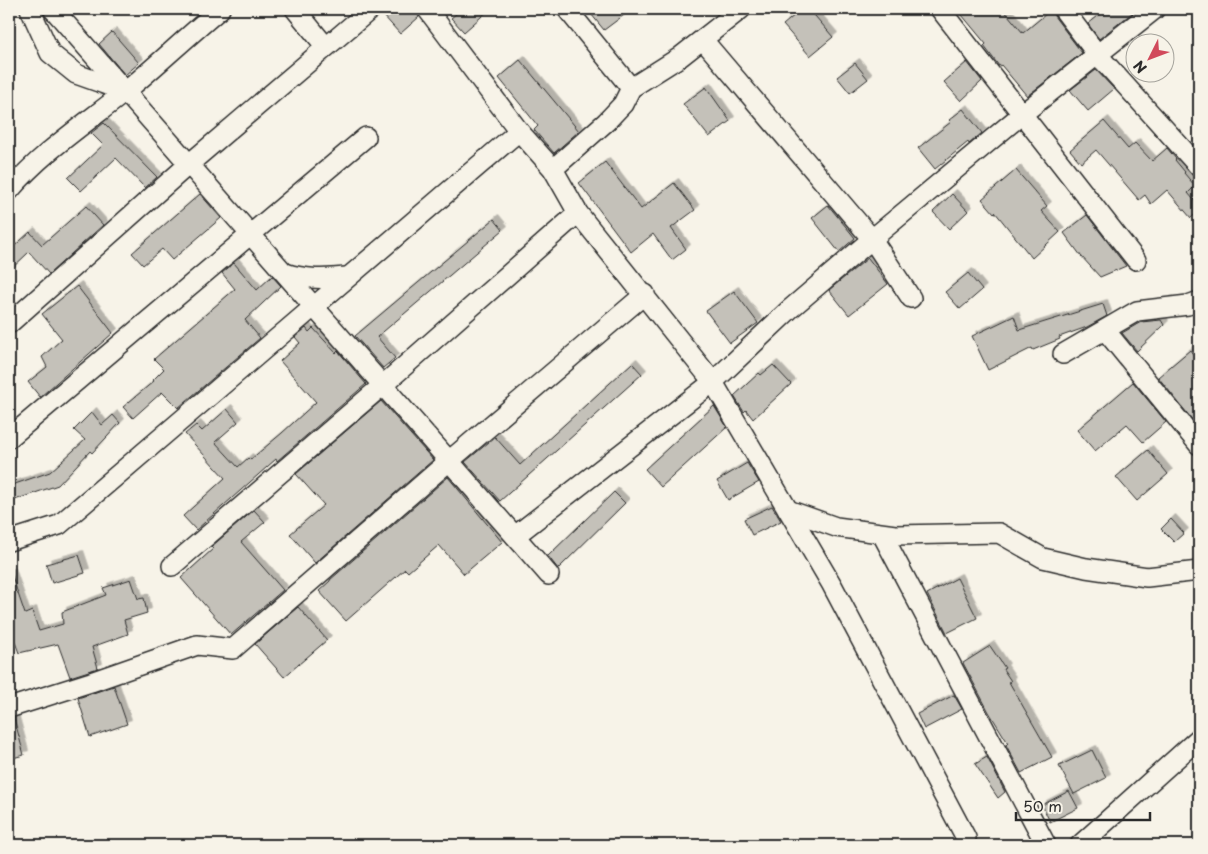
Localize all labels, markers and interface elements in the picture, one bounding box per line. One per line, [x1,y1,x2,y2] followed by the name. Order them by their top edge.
[1126,32,1176,82] north arrow
[1128,56,1151,78] text: N
[1016,789,1149,821] scale bar
[1023,794,1062,817] text: 50 m

